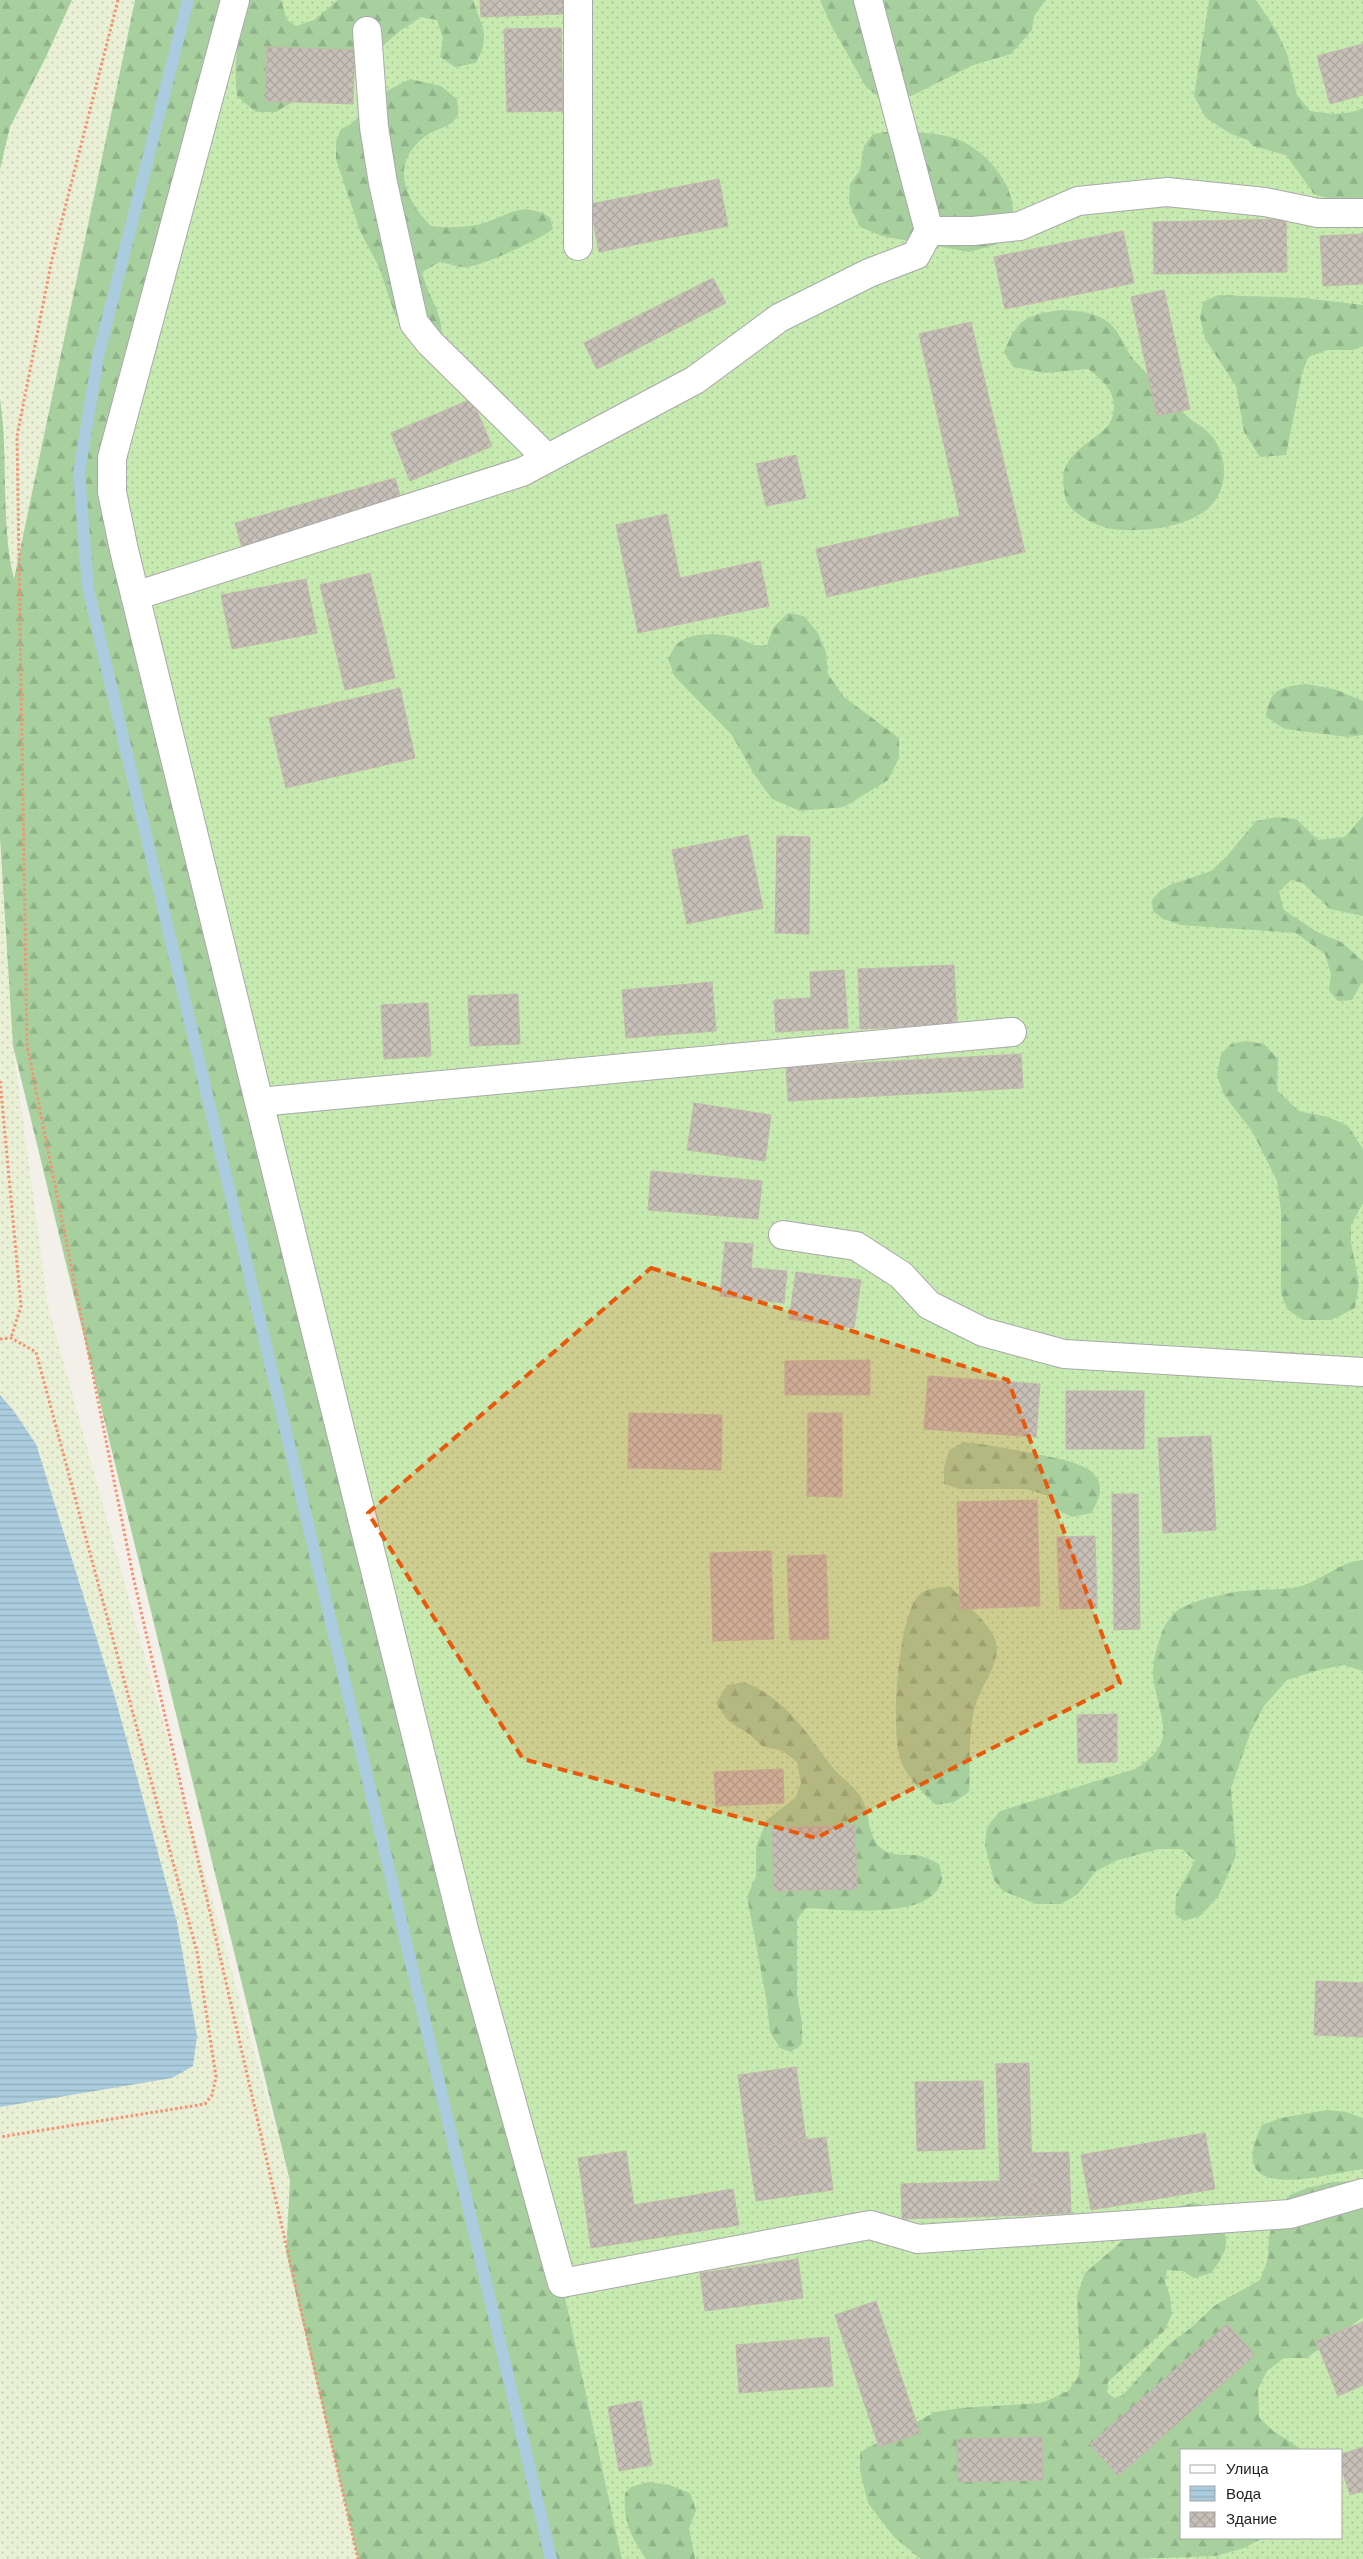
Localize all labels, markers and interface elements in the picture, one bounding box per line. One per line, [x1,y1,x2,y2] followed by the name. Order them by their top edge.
[1180,2449,1343,2539] legend
[1226,2460,1269,2477] text: Улица
[1226,2485,1262,2502] text: Вода
[1226,2510,1277,2527] text: Здание

